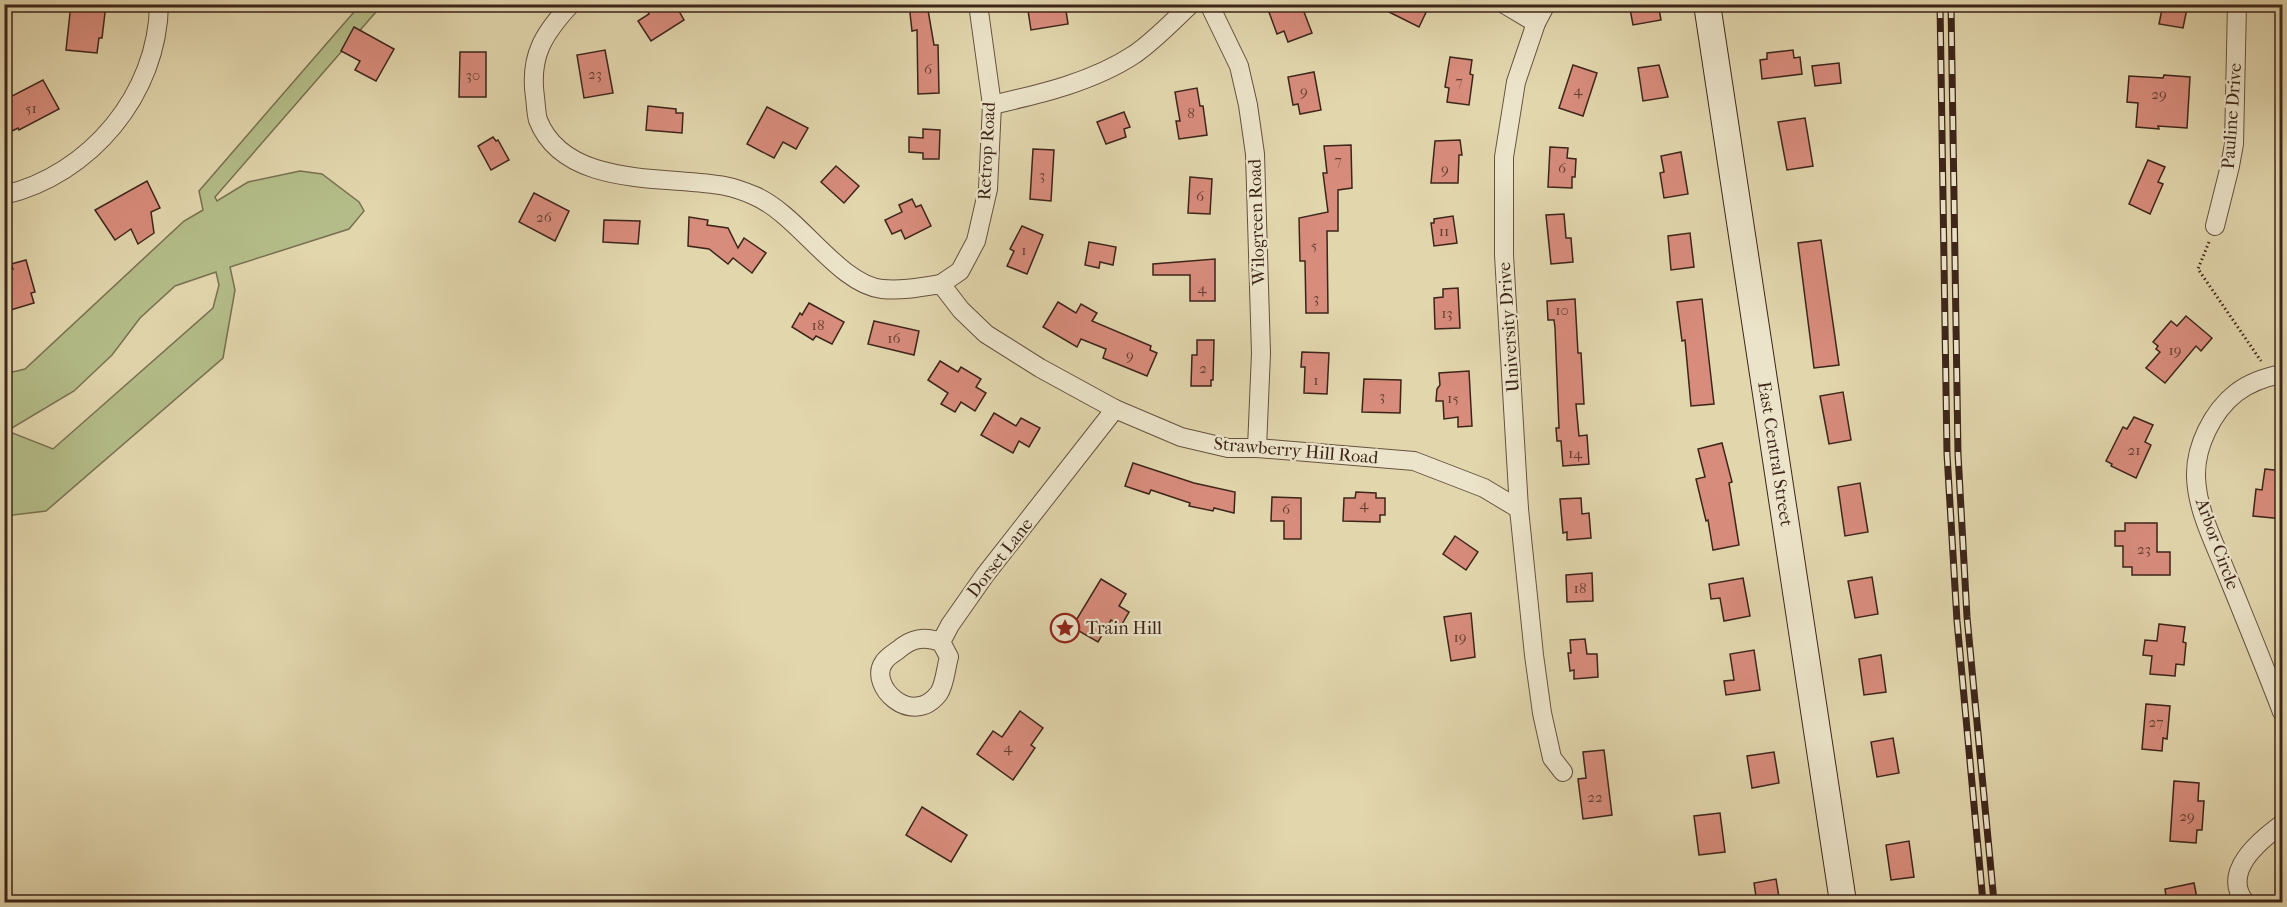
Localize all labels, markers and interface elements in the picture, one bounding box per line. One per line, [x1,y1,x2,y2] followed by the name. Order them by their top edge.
[924,60,933,78] house number: 6
[2218,62,2246,170] street label: Pauline Drive
[588,65,602,83] house number: 23
[466,66,480,84] house number: 30
[1455,72,1463,90] house number: 7
[1574,81,1584,99] house number: 4
[1300,82,1308,100] house number: 9
[2151,85,2167,103] house number: 29
[25,99,37,117] house number: 51
[974,101,1000,201] street label: Retrop Road
[1187,104,1195,122] house number: 8
[1334,151,1342,169] house number: 7
[1244,158,1270,286] street label: Wilogreen Road
[1558,159,1567,177] house number: 6
[1441,160,1449,178] house number: 9
[1039,166,1045,184] house number: 3
[1196,187,1205,205] house number: 6
[536,208,553,226] house number: 26
[1439,222,1449,240] house number: 11
[1311,236,1317,254] house number: 5
[1021,241,1027,259] house number: 1
[1494,261,1524,393] street label: University Drive
[1198,279,1208,297] house number: 4
[1313,289,1319,307] house number: 3
[1555,301,1569,319] house number: 10
[1441,304,1453,322] house number: 13
[812,316,824,334] house number: 18
[887,329,902,347] house number: 16
[2168,341,2182,359] house number: 19
[1126,346,1134,364] house number: 9
[1199,359,1207,377] house number: 2
[1313,371,1319,389] house number: 1
[1753,380,1797,528] street label: East Central Street
[1379,387,1385,405] house number: 3
[1447,389,1459,407] house number: 15
[1213,433,1379,469] street label: Strawberry Hill Road
[2127,441,2141,459] house number: 21
[1568,444,1583,462] house number: 14
[2190,494,2243,593] street label: Arbor Circle
[1360,495,1370,513] house number: 4
[1282,500,1291,518] house number: 6
[963,514,1037,602] street label: Dorset Lane
[2137,540,2151,558] house number: 23
[1574,579,1586,597] house number: 18
[1049,612,1081,644] place icon: Train Hill
[1086,618,1162,639] place label: Train Hill
[1453,628,1467,646] house number: 19
[2149,713,2163,731] house number: 27
[1004,738,1014,756] house number: 4
[1587,788,1603,806] house number: 22
[2179,807,2195,825] house number: 29

